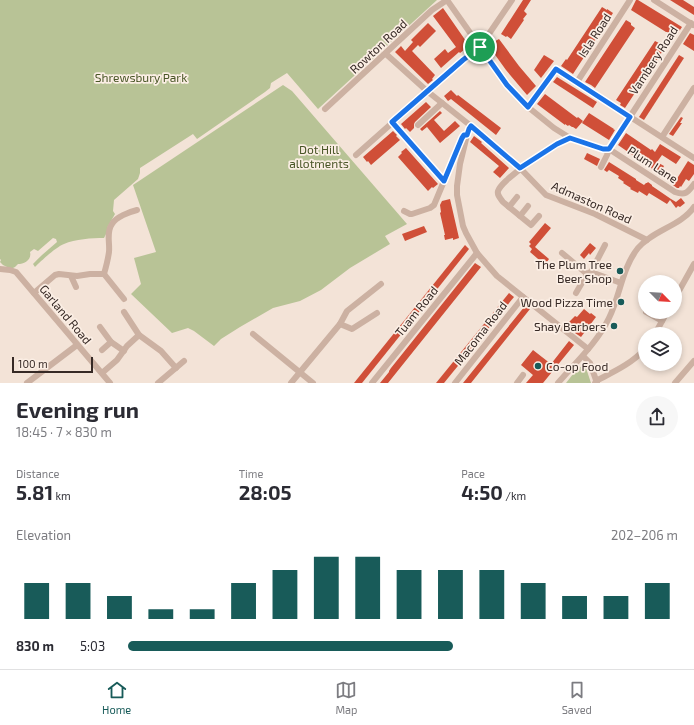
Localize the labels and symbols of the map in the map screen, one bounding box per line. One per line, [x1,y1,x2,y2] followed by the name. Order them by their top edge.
[575,10,613,60] street label: Isla Road
[347,16,409,76] street label: Rowton Road
[626,23,680,97] street label: Vambery Road
[463,30,497,64] pin
[95,70,187,84] park label: Shrewsbury Park
[289,142,349,170] park label: Dot Hill allotments
[625,143,681,185] street label: Plum Lane
[550,178,634,226] street label: Admaston Road
[535,257,612,285] place label: The Plum Tree Beer Shop
[615,266,625,276] marker: The Plum Tree Beer Shop
[638,275,682,319] north arrow
[37,281,95,347] street label: Garland Road
[392,283,440,339] street label: Tuam Road
[520,295,613,309] place label: Wood Pizza Time
[616,297,626,307] marker: Wood Pizza Time
[451,298,509,368] street label: Macoma Road
[534,319,606,333] place label: Shay Barbers
[609,321,619,331] marker: Shay Barbers
[12,355,93,374] scale bar
[546,359,608,373] place label: Co-op Food
[533,361,543,371] marker: Co-op Food

